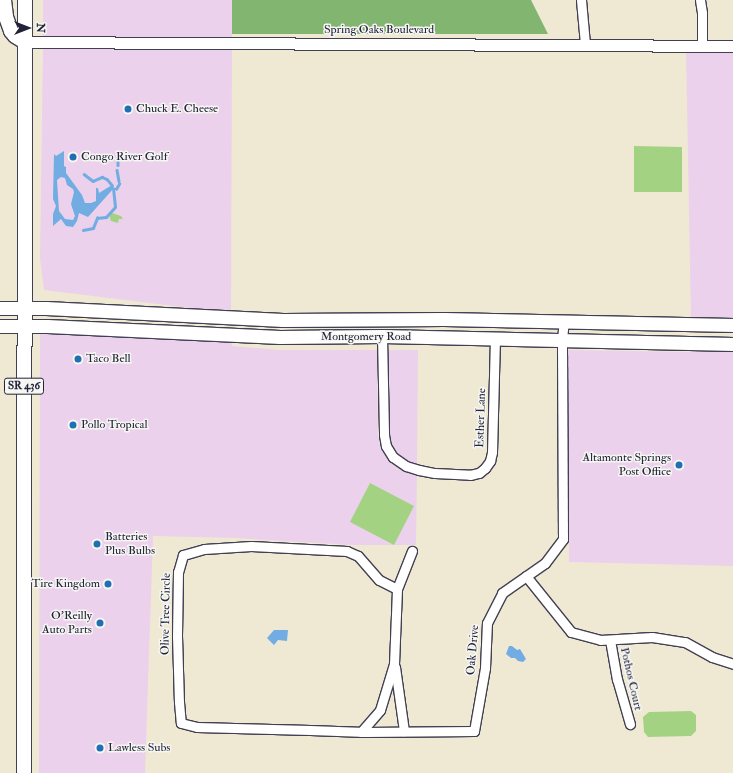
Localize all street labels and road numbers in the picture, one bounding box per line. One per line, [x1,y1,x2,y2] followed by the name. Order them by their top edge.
[324,23,434,37] street label: Spring Oaks Boulevard
[321,330,411,344] street label: Montgomery Road
[3,377,45,395] road number: SR 436
[473,388,489,448] street label: Esther Lane
[158,573,174,655] street label: Olive Tree Circle
[464,624,482,676] street label: Oak Drive
[617,646,645,712] street label: Pothos Court

